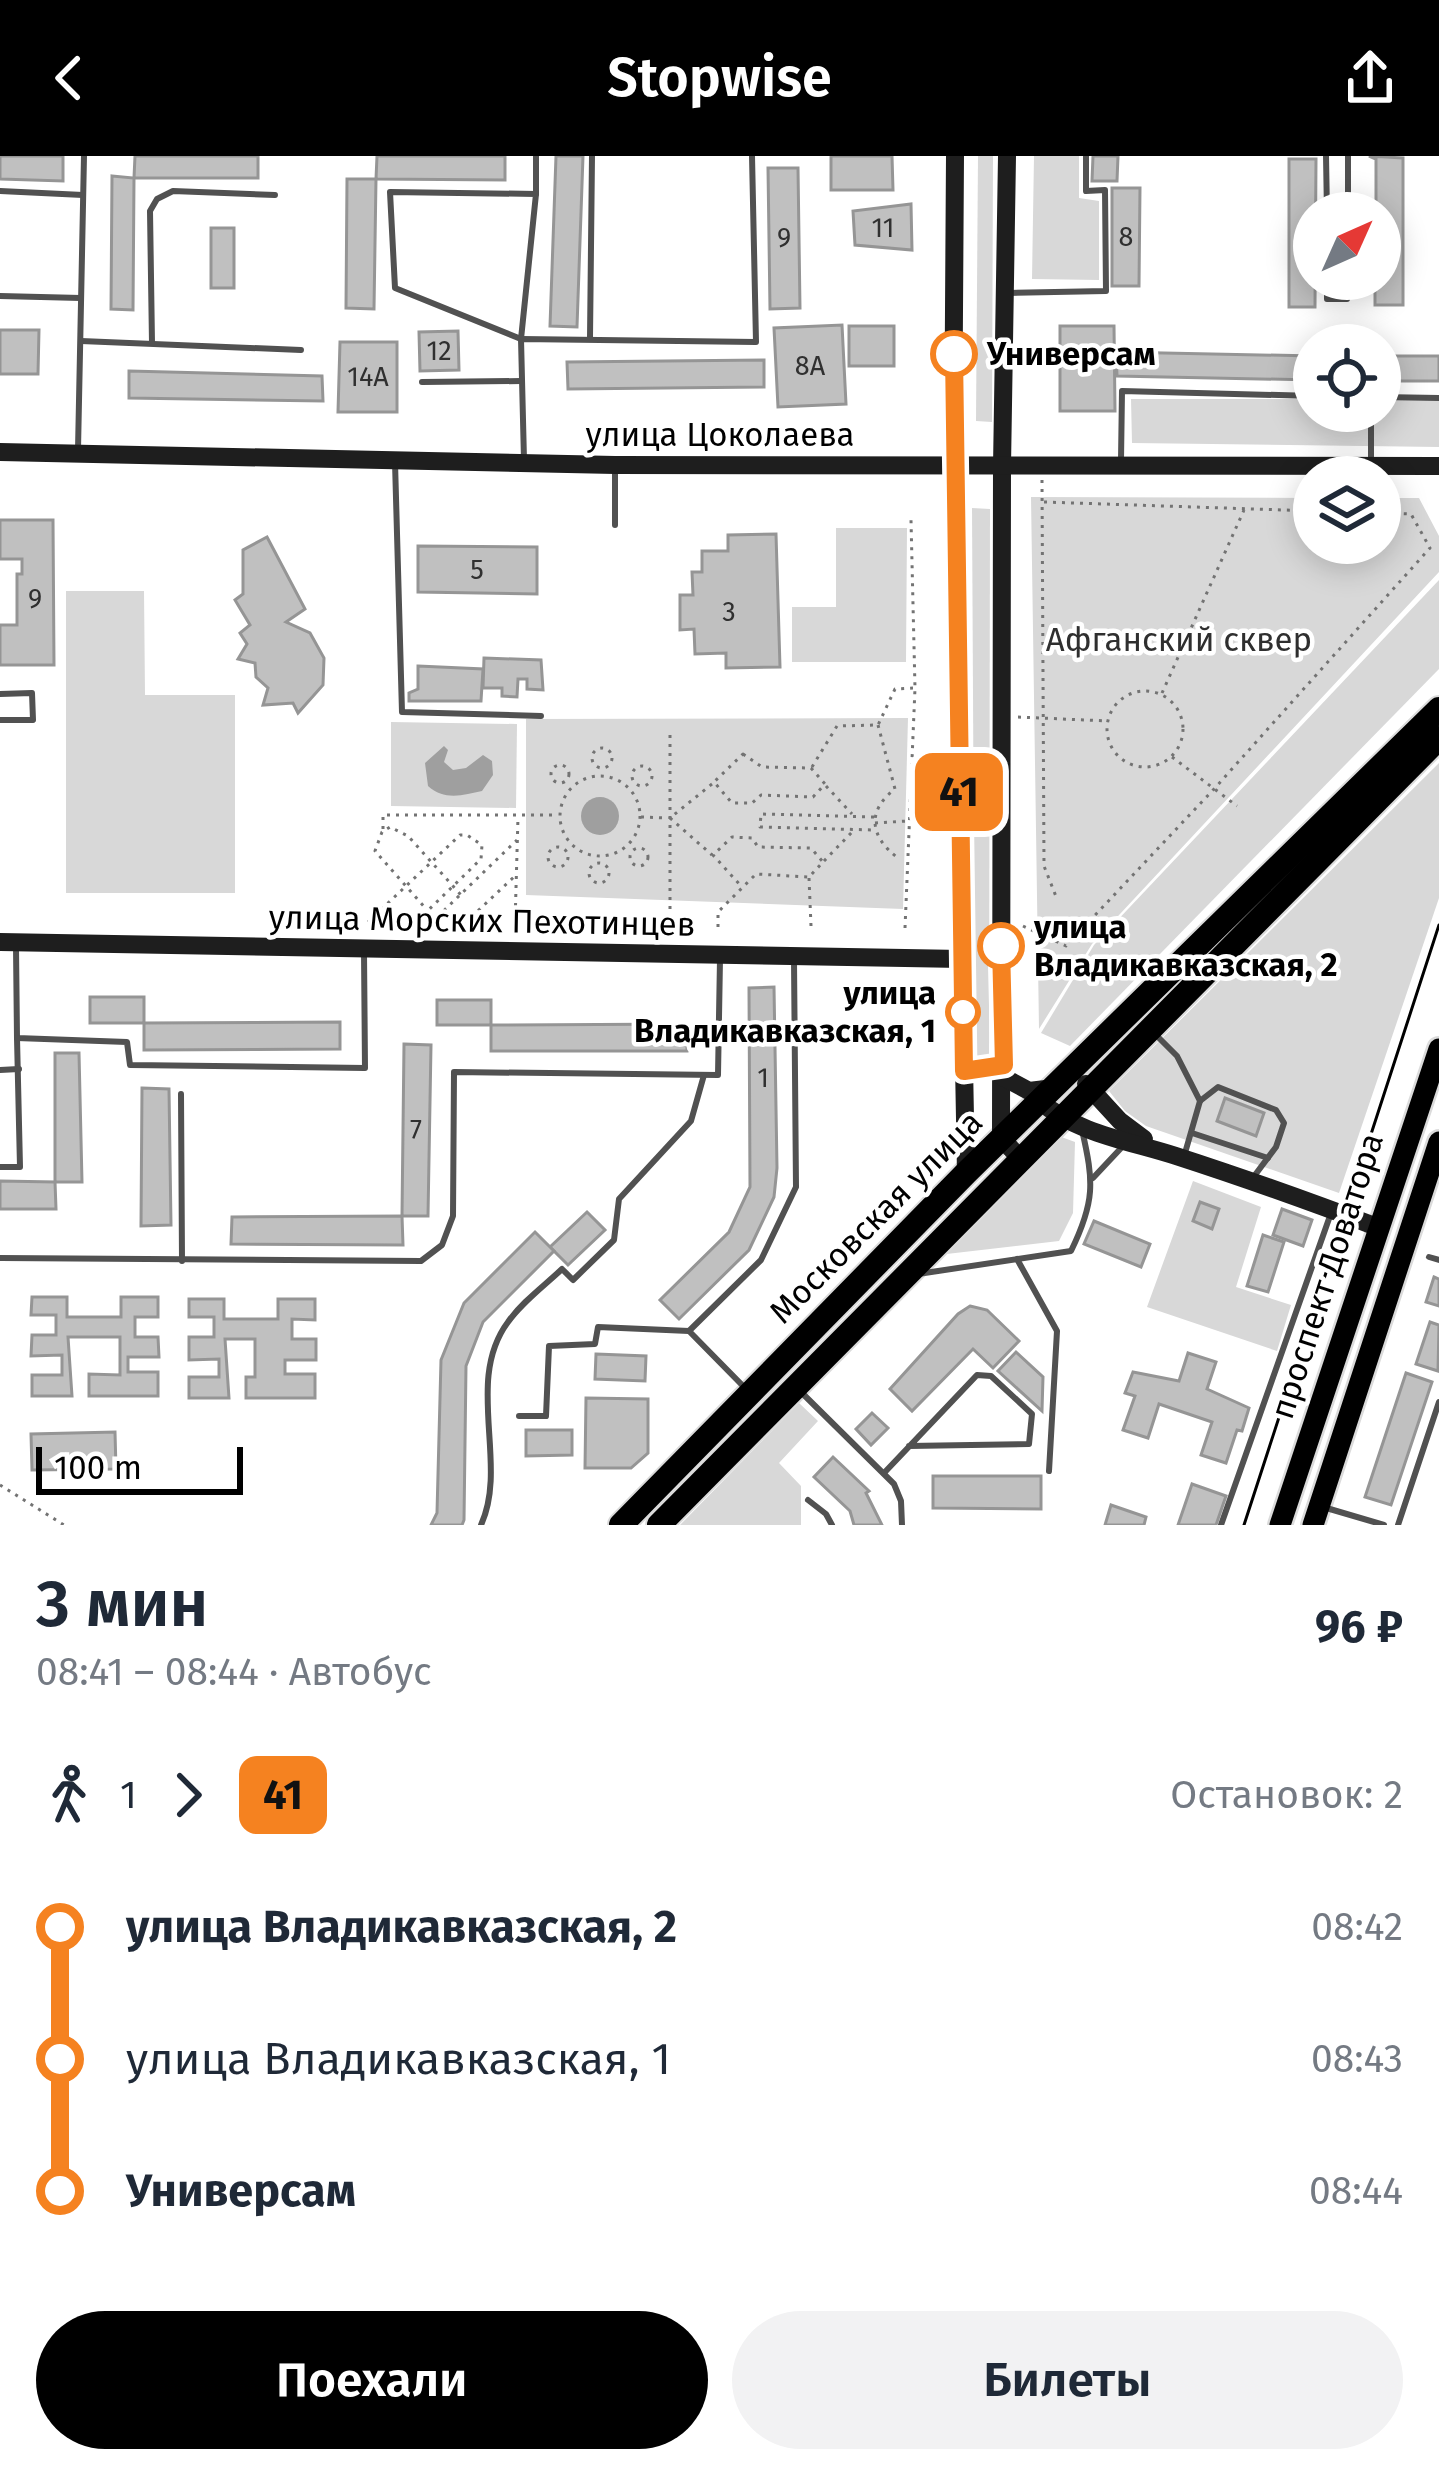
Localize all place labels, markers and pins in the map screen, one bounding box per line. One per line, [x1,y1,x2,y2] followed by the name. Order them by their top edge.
[932,332,976,376] marker: Универсам
[986,334,1156,374] place label: Универсам
[1033,907,1338,985] place label: улица Владикавказская, 2
[979,924,1023,968] marker: улица Владикавказская, 2
[634,973,936,1051] place label: улица Владикавказская, 1
[947,996,979,1028] marker: улица Владикавказская, 1

